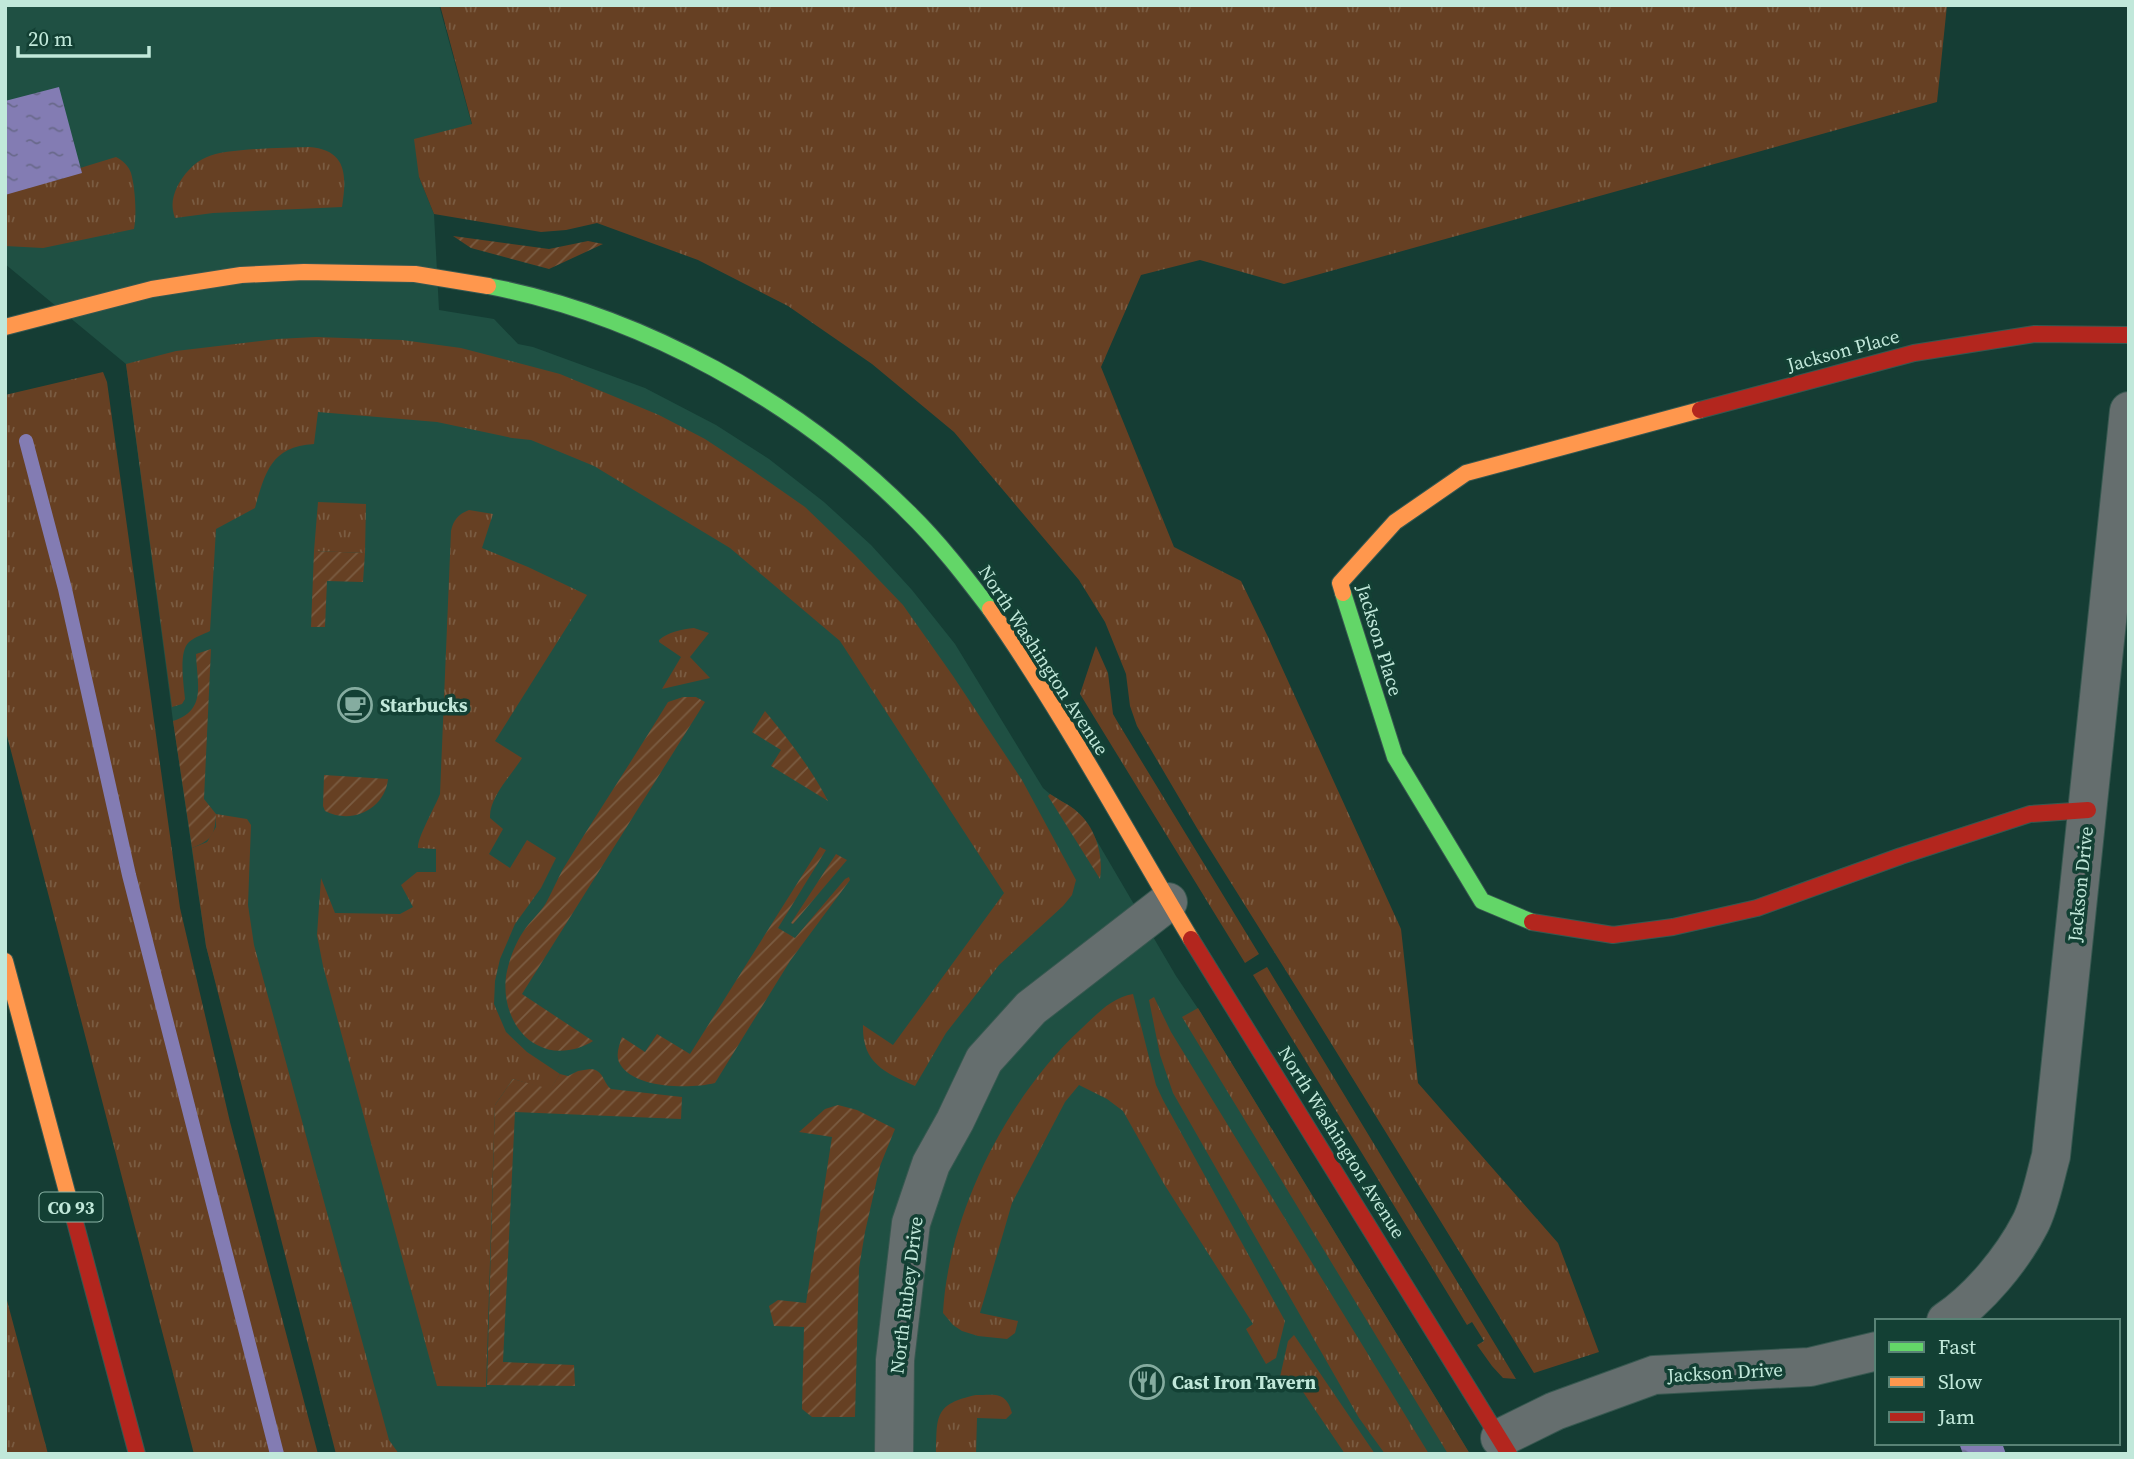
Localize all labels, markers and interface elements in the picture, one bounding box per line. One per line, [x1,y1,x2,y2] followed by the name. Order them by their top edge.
[18,14,149,58] scale bar
[28,24,73,53] text: 20 m
[1783,323,1902,378] street label: Jackson Place
[973,560,1115,760] street label: North Washington Avenue
[1350,580,1409,699] street label: Jackson Place
[336,686,374,724] cafe icon: Starbucks
[380,692,468,718] place label: Starbucks
[2061,825,2099,944] street label: Jackson Drive
[1272,1041,1412,1243] street label: North Washington Avenue
[40,1192,102,1222] road number: CO 93
[883,1215,929,1375] street label: North Rubey Drive
[1875,1319,2120,1445] legend
[1938,1332,1976,1361] text: Fast
[1665,1356,1784,1388] street label: Jackson Drive
[1128,1363,1166,1401] restaurant icon: Cast Iron Tavern
[1938,1367,1982,1396] text: Slow
[1172,1369,1317,1395] place label: Cast Iron Tavern
[1937,1402,1975,1431] text: Jam

